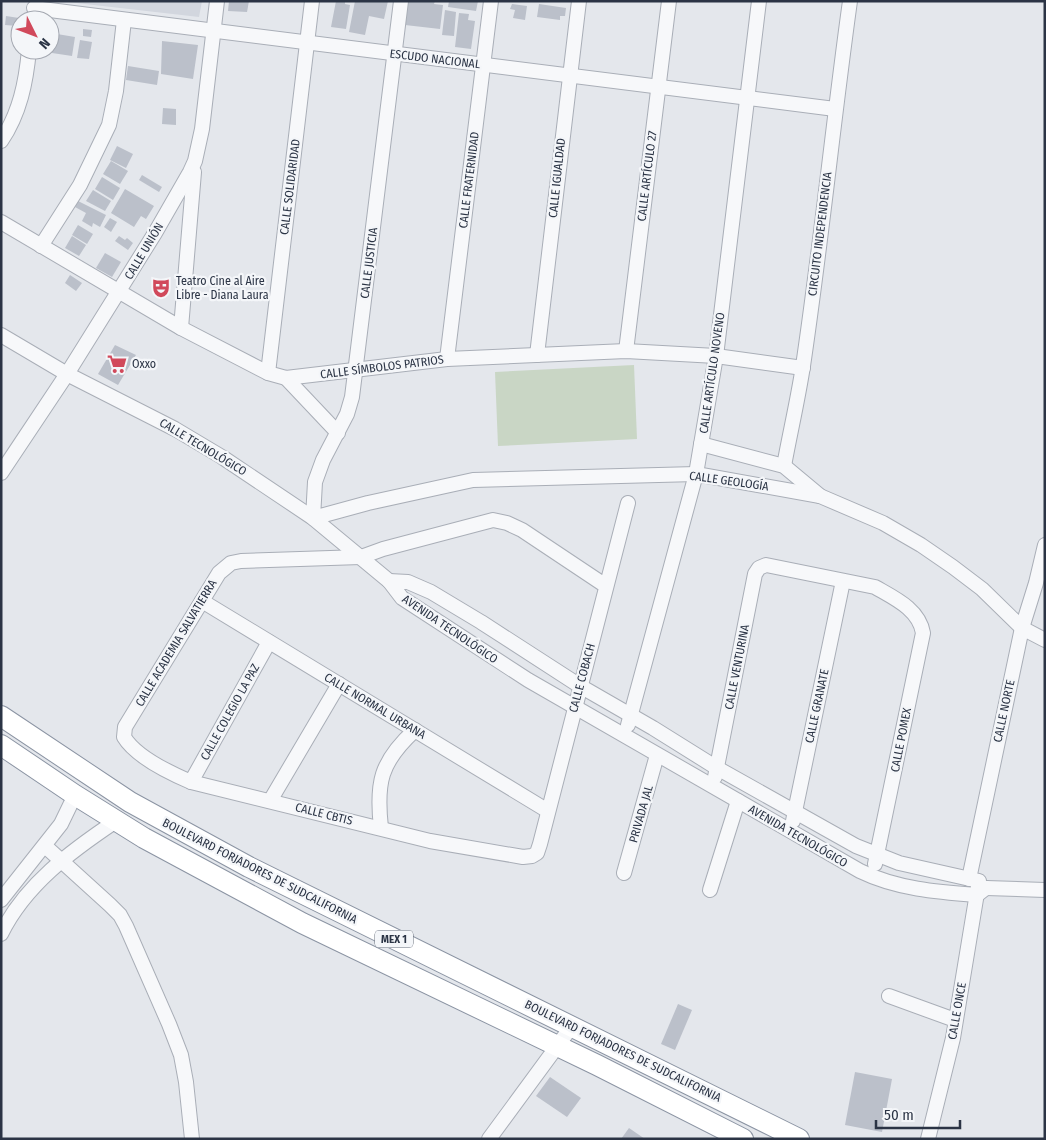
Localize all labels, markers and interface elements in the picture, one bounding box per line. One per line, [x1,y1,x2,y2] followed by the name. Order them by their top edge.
[10,10,60,60] north arrow
[35,35,53,52] text: N
[389,47,482,72] street label: ESCUDO NACIONAL
[634,130,660,222] street label: CALLE ARTÍCULO 27
[456,131,482,229] street label: CALLE FRATERNIDAD
[546,137,568,219] street label: CALLE IGUALDAD
[277,138,303,236] street label: CALLE SOLIDARIDAD
[805,170,835,297] street label: CIRCUITO INDEPENDENCIA
[121,220,166,282] street label: CALLE UNIÓN
[358,226,380,299] street label: CALLE JUSTICIA
[176,274,269,302] place label: Teatro Cine al Aire Libre - Diana Laura
[150,277,172,299] theatre icon: Teatro Cine al Aire Libre - Diana Laura
[696,311,727,435] street label: CALLE ARTÍCULO NOVENO
[319,351,445,382] street label: CALLE SÍMBOLOS PATRIOS
[106,353,128,375] supermarket icon: Oxxo
[132,357,156,371] place label: Oxxo
[157,415,250,479] street label: CALLE TECNOLÓGICO
[688,468,770,494] street label: CALLE GEOLOGÍA
[133,576,220,709] street label: CALLE ACADEMIA SALVATIERRA
[400,591,501,666] street label: AVENIDA TECNOLÓGICO
[722,623,752,711] street label: CALLE VENTURINA
[566,642,598,714] street label: CALLE COBACH
[198,661,262,763] street label: CALLE COLEGIO LA PAZ
[802,667,832,744] street label: CALLE GRANATE
[322,670,429,742] street label: CALLE NORMAL URBANA
[991,678,1018,744] street label: CALLE NORTE
[888,707,914,773] street label: CALLE POMEX
[626,783,656,844] street label: PRIVADA JAL
[294,800,354,828] street label: CALLE CBTIS
[746,801,850,870] street label: AVENIDA TECNOLÓGICO
[160,816,360,927] street label: BOULEVARD FORJADORES DE SUDCALIFORNIA
[375,931,413,948] road number: MEX 1
[945,981,969,1041] street label: CALLE ONCE
[523,997,724,1105] street label: BOULEVARD FORJADORES DE SUDCALIFORNIA
[876,1098,960,1130] scale bar
[884,1106,914,1124] text: 50 m

